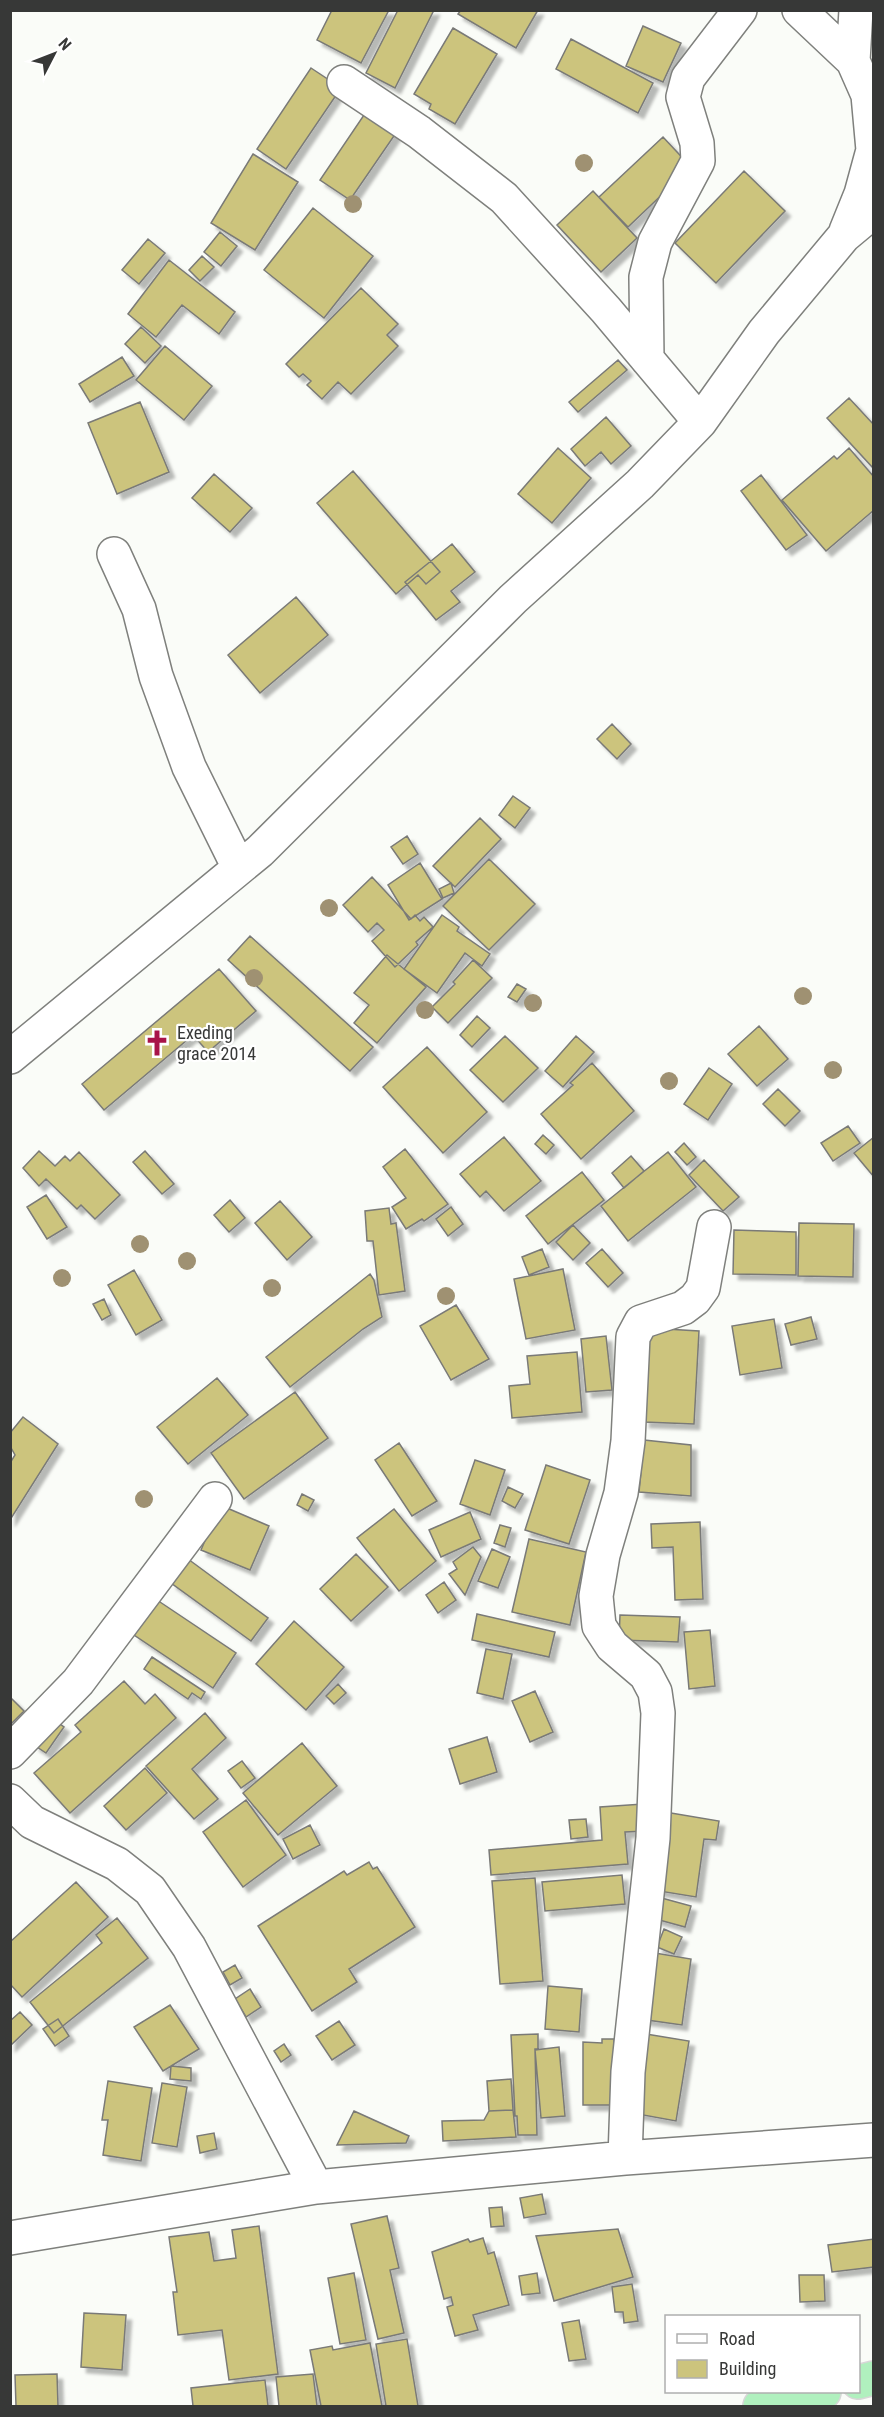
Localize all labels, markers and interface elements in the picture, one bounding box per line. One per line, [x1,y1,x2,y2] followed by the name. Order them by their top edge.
[24,24,84,84] north arrow
[54,34,75,54] text: N
[177,1022,256,1064] place label: Exeding grace 2014
[142,1028,172,1058] church icon: Exeding grace 2014
[665,2315,860,2393] legend
[719,2328,755,2349] text: Road
[719,2358,776,2379] text: Building

